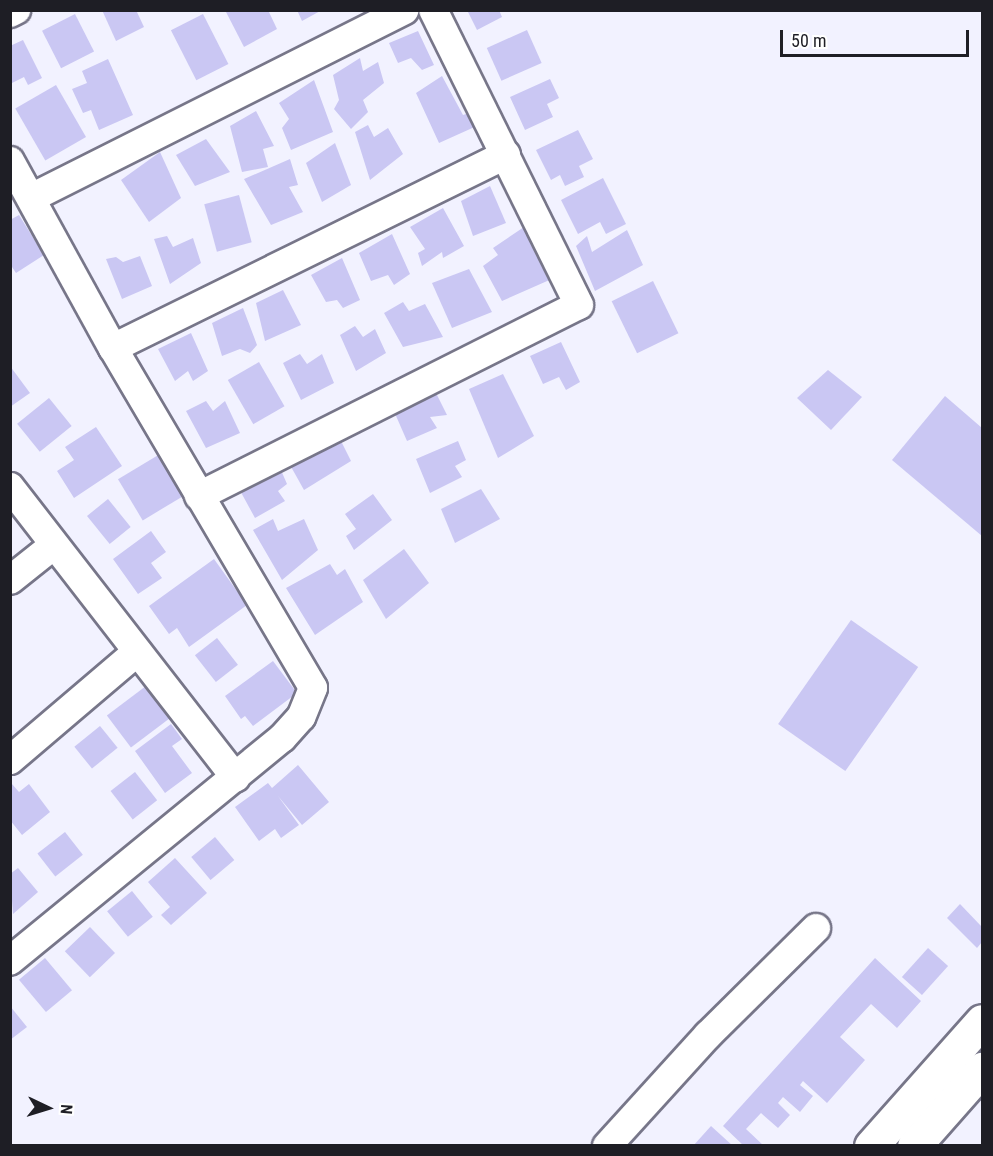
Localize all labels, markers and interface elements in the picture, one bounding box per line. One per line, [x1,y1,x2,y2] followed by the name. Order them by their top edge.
[783,18,972,56] scale bar
[791,30,826,51] text: 50 m
[18,1078,78,1138] north arrow
[57,1104,76,1115] text: N

